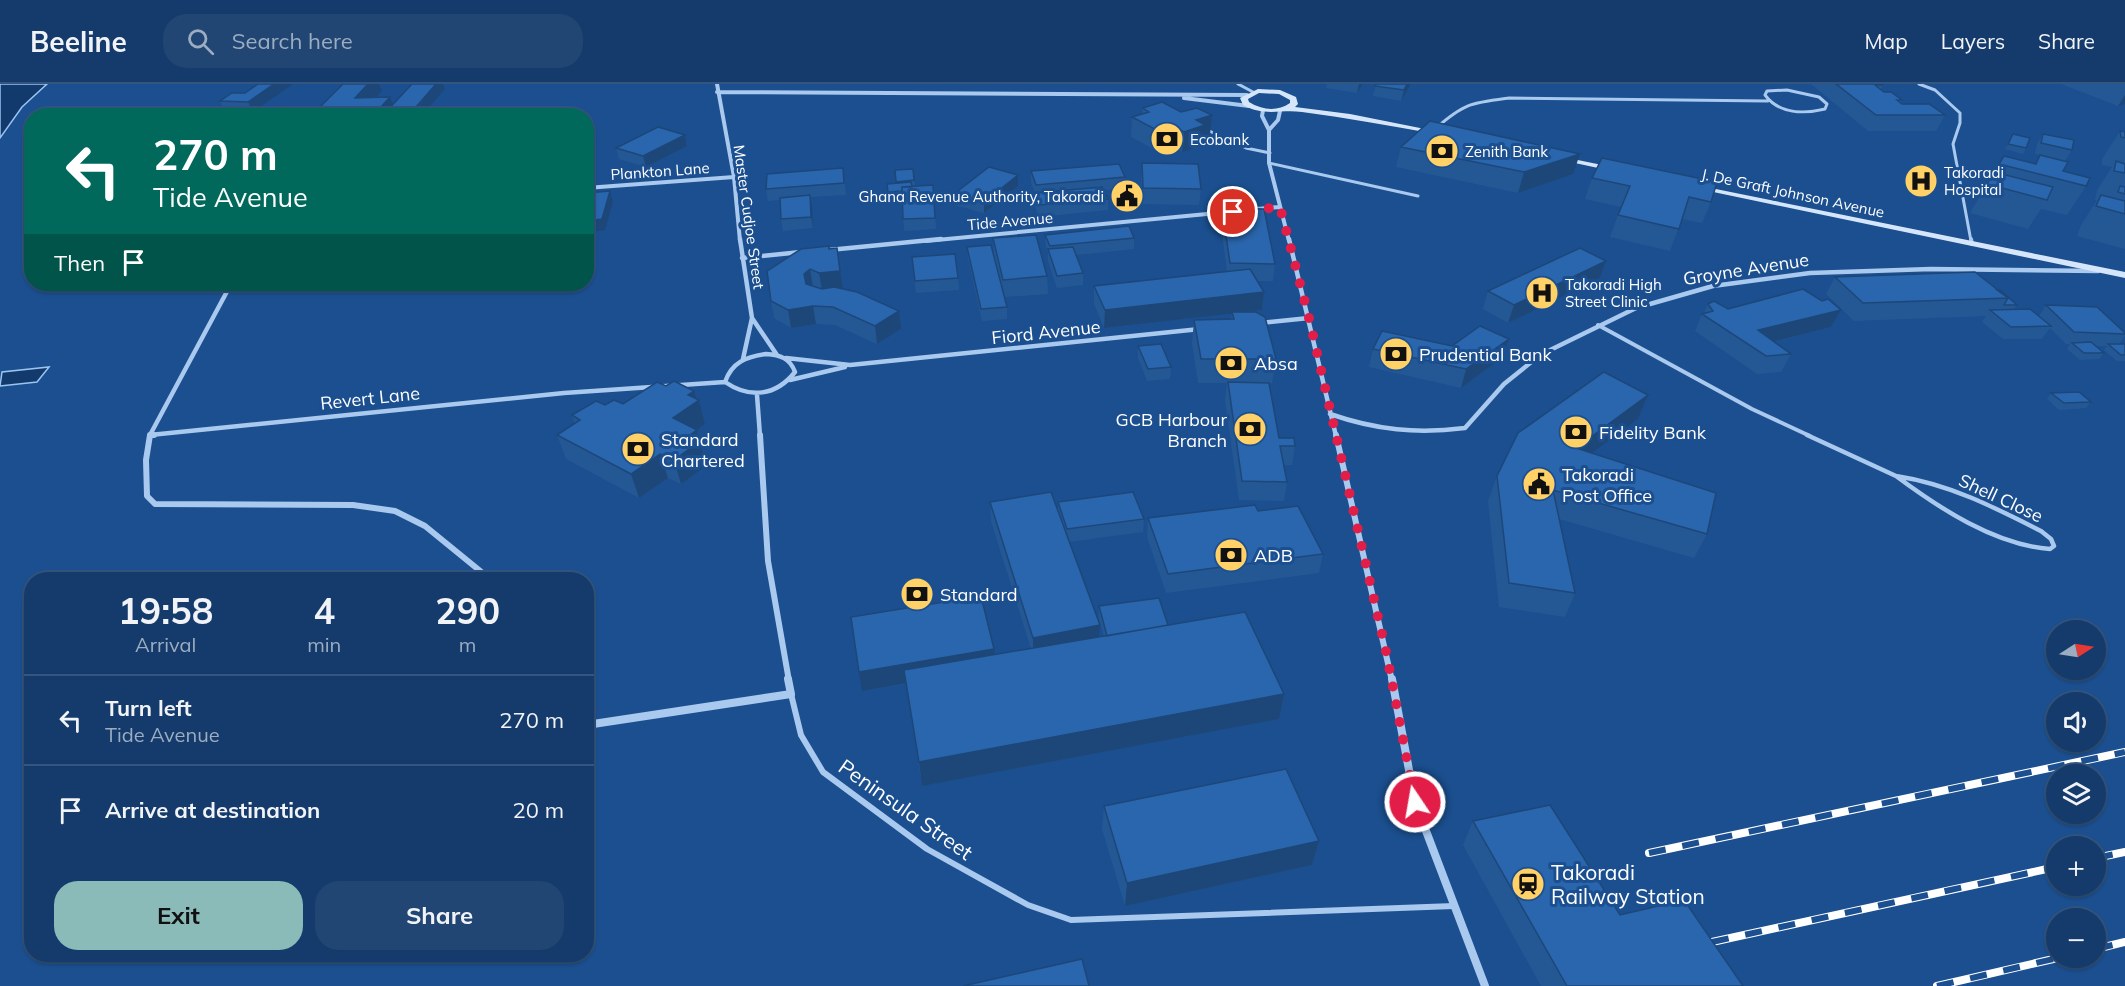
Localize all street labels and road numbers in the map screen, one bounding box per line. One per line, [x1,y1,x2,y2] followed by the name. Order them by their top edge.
[729,144,769,290] street label: Master Cudjoe Street
[610,158,710,184] street label: Plankton Lane
[1700,164,1886,222] street label: J. De Graft Johnson Avenue
[966,208,1054,234] street label: Tide Avenue
[1681,248,1811,290] street label: Groyne Avenue
[990,315,1102,349] street label: Fiord Avenue
[319,381,421,415] street label: Revert Lane
[1955,468,2047,528] street label: Shell Close
[834,753,978,865] street label: Peninsula Street

